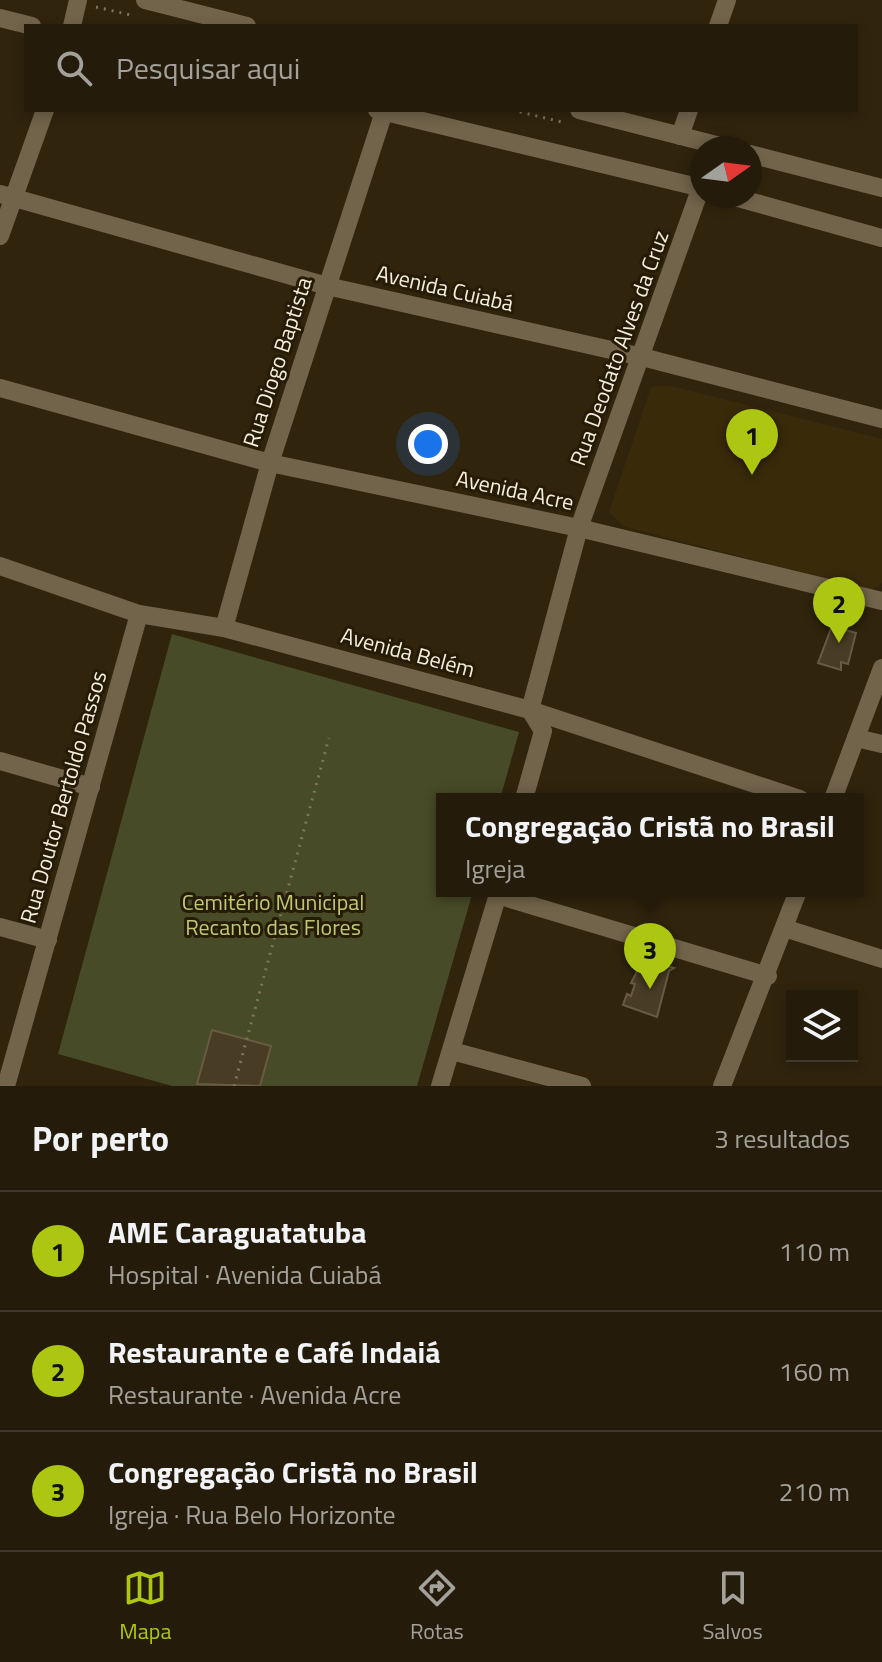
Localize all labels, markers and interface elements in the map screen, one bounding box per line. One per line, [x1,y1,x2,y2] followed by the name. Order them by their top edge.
[24,24,858,112] search box
[116,45,300,91] text: Pesquisar aqui
[52,46,96,90] icon: search
[690,136,762,208] north arrow
[561,226,677,470] street label: Rua Deodato Alves da Cruz
[373,256,517,320] street label: Avenida Cuiabá
[233,273,321,451] street label: Rua Diogo Baptista
[726,409,778,475] pin: 1
[408,424,448,464] your location
[453,461,577,519] street label: Avenida Acre
[813,577,865,643] pin: 2
[337,618,479,686] street label: Avenida Belém
[11,667,115,927] street label: Rua Doutor Bertoldo Passos
[436,793,864,897] popup
[465,803,835,849] text: Congregação Cristã no Brasil
[465,849,525,888] text: Igreja
[182,885,364,944] park label: Cemitério Municipal Recanto das Flores
[624,923,676,989] pin: 3
[786,990,858,1062] map controls
[786,990,858,1062] button: layers
[32,1112,169,1164] text: Por perto
[714,1119,850,1158] text: 3 resultados
[108,1209,366,1255] text: AME Caraguatatuba
[51,1232,65,1271] text: 1
[779,1232,850,1271] text: 110 m
[108,1255,382,1294] text: Hospital · Avenida Cuiabá
[108,1329,441,1375] text: Restaurante e Café Indaiá
[51,1352,65,1391] text: 2
[779,1352,850,1391] text: 160 m
[108,1375,401,1414] text: Restaurante · Avenida Acre
[108,1449,478,1495] text: Congregação Cristã no Brasil
[51,1472,65,1511] text: 3
[779,1472,850,1511] text: 210 m
[108,1495,396,1534] text: Igreja · Rua Belo Horizonte
[119,1566,171,1648] tab: Mapa
[410,1566,464,1648] tab: Rotas
[702,1566,763,1648] tab: Salvos

